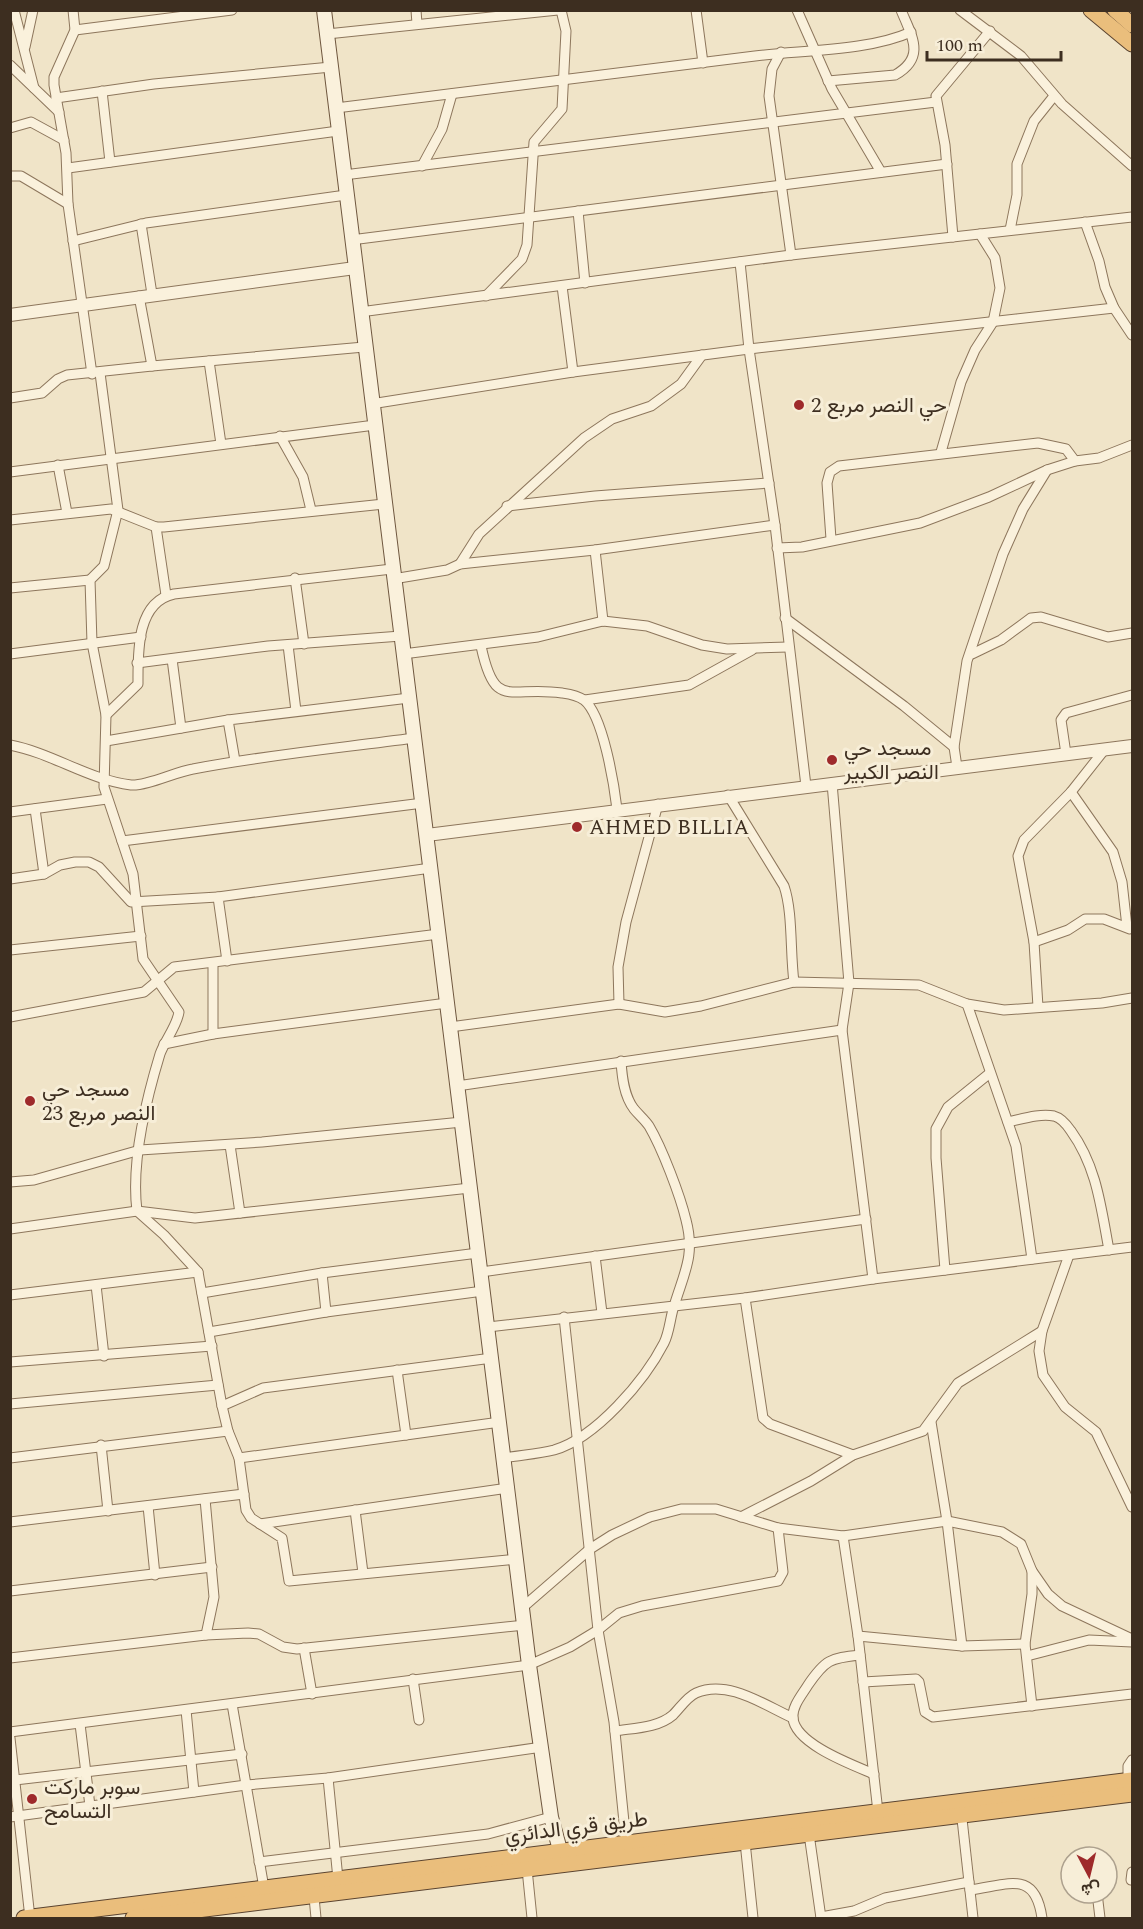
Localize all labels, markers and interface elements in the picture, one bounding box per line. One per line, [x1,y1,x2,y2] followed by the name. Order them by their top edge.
[927,24,1060,62] scale bar
[936,32,983,59] text: 100 m
[811,390,947,422] place label: حي النصر مربع 2
[792,398,806,412] marker: حي النصر مربع 2
[843,733,939,789] place label: مسجد حي النصر الكبير
[825,753,839,767] marker: مسجد حي النصر الكبير
[589,812,749,844] place label: AHMED BILLIA
[570,820,584,834] marker: AHMED BILLIA
[42,1074,155,1130] place label: مسجد حي النصر مربع 23
[23,1094,37,1108] marker: مسجد حي النصر مربع 23
[44,1772,140,1828] place label: سوبر ماركت التسامح
[25,1792,39,1806] marker: سوبر ماركت التسامح
[503,1803,649,1853] street label: طريق قري الدائري
[1059,1845,1119,1905] north arrow
[1080,1876,1102,1902] text: ش

